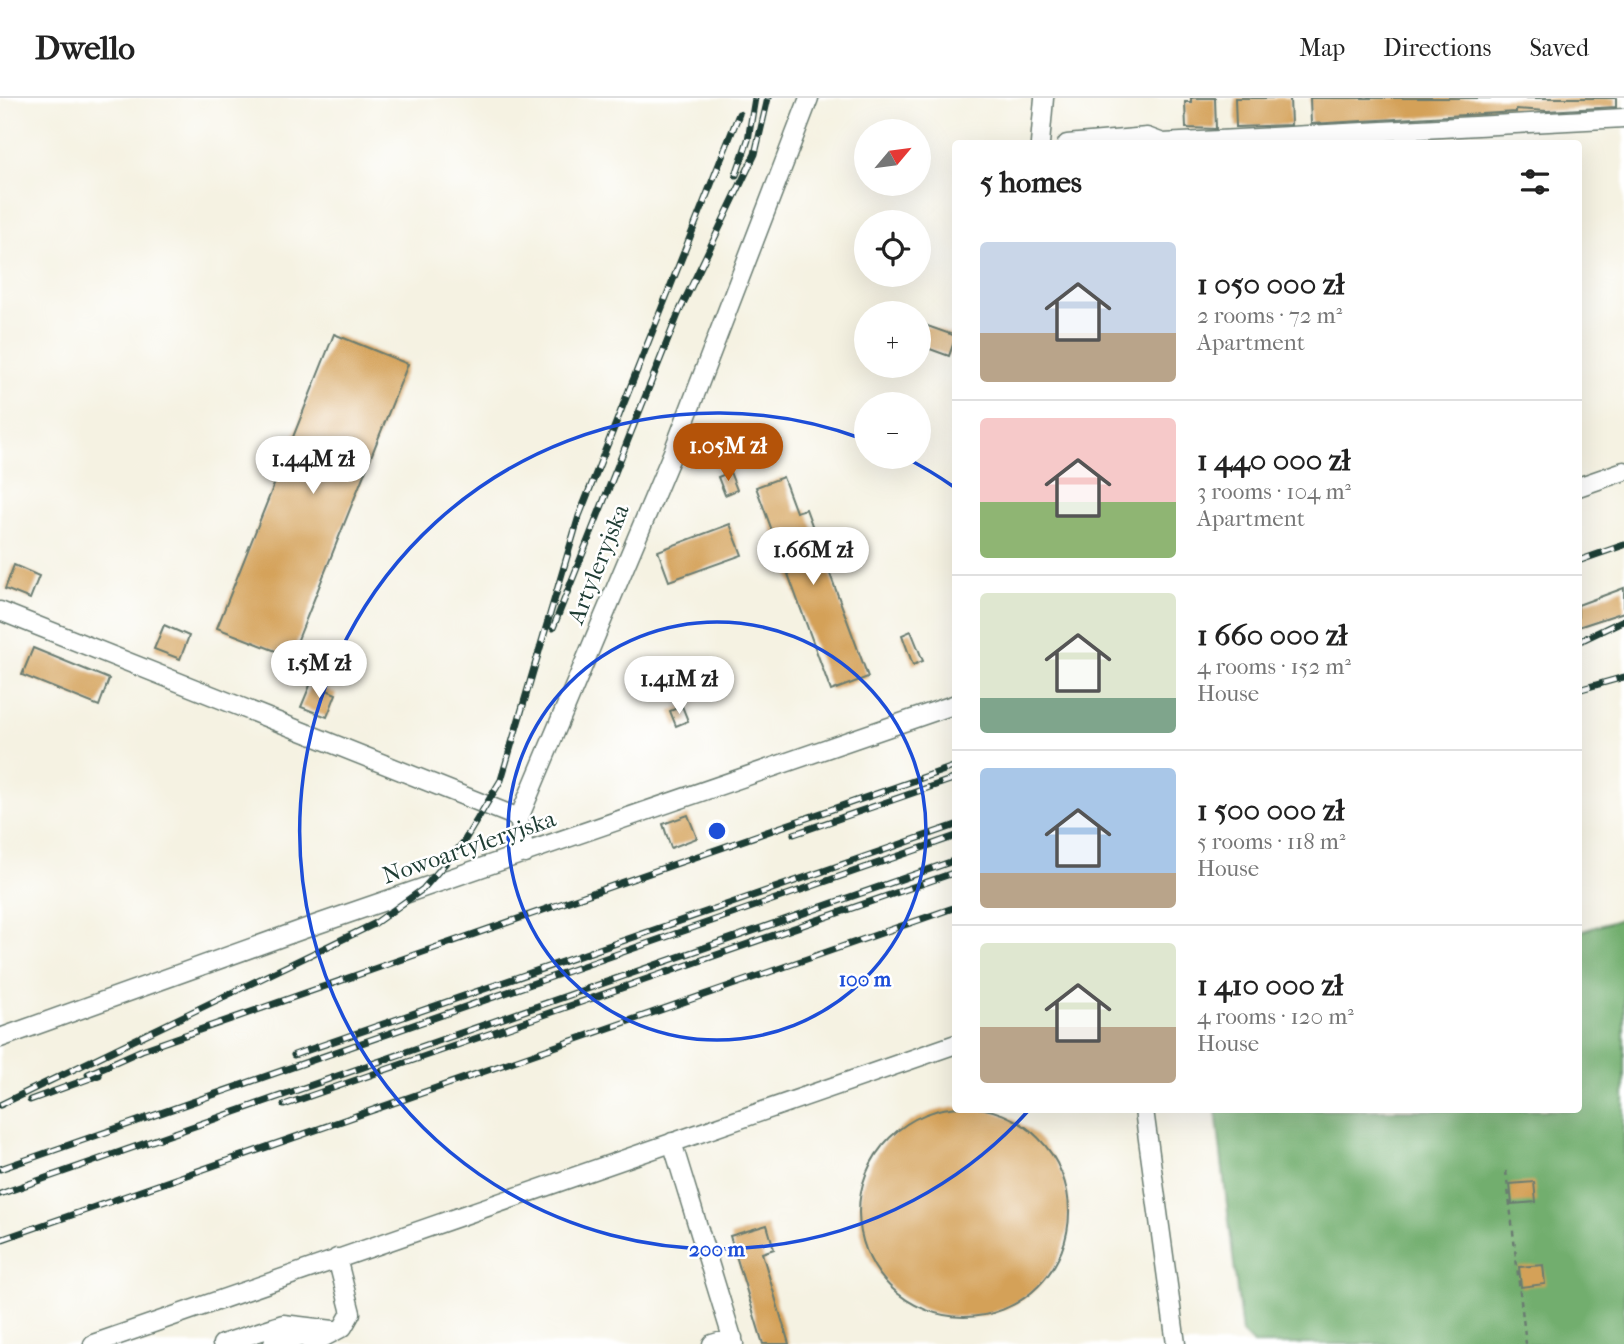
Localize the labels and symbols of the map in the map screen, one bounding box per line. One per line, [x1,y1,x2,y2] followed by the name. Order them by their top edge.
[854,119,931,196] north arrow
[656,424,800,483] pin: 1.05M zł
[241,436,385,496] pin: 1.44M zł
[561,499,635,629] street label: Artyleryjska
[741,528,885,587] pin: 1.66M zł
[254,640,384,700] pin: 1.5M zł
[607,656,751,716] pin: 1.41M zł
[379,804,560,890] street label: Nowoartyleryjska
[705,819,729,843] centre of rings
[839,967,892,991] text: 100 m
[689,1237,746,1261] text: 200 m

